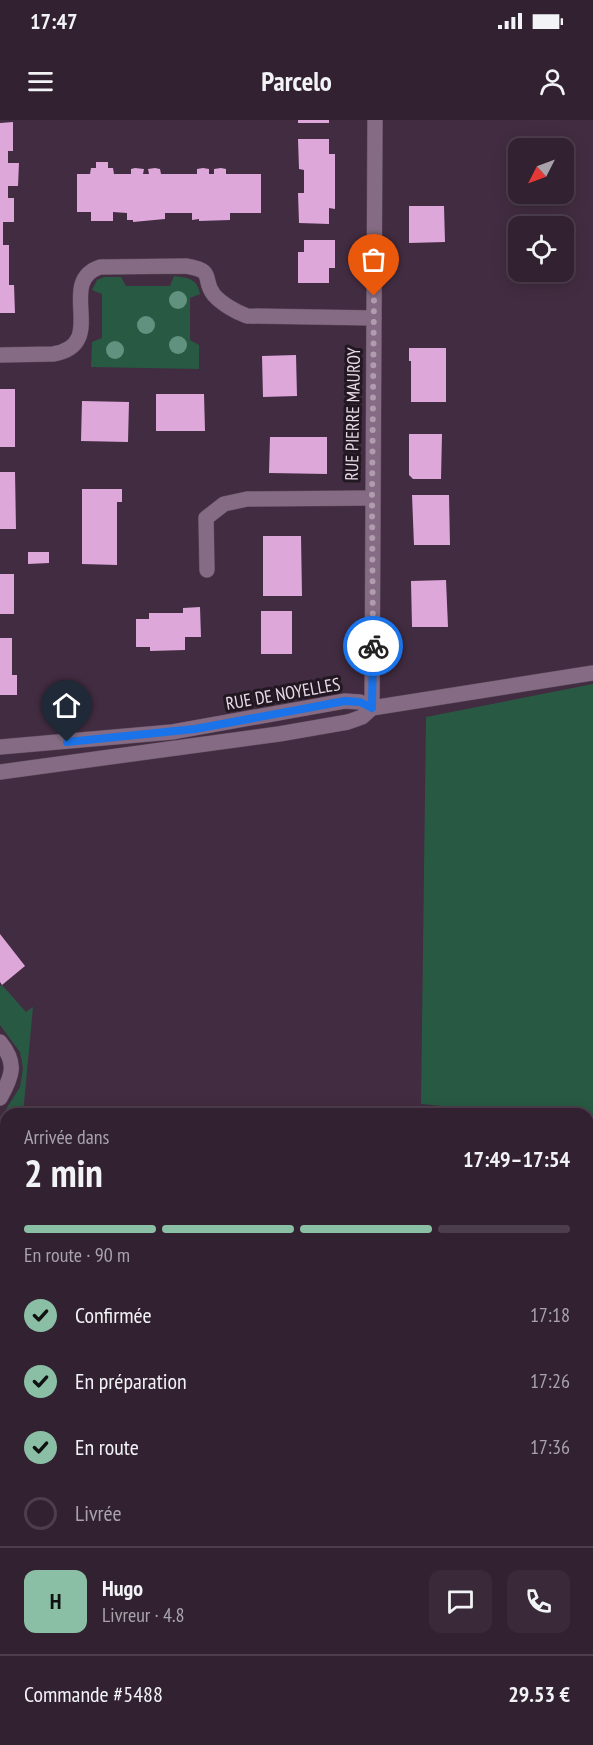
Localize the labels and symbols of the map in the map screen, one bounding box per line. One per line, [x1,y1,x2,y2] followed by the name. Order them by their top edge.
[508,138,574,204] north arrow
[348,234,399,296] pin
[340,346,365,481] street label: RUE PIERRE MAUROY
[343,616,403,676] courier
[224,672,342,715] street label: RUE DE NOYELLES
[41,680,92,742] pin

